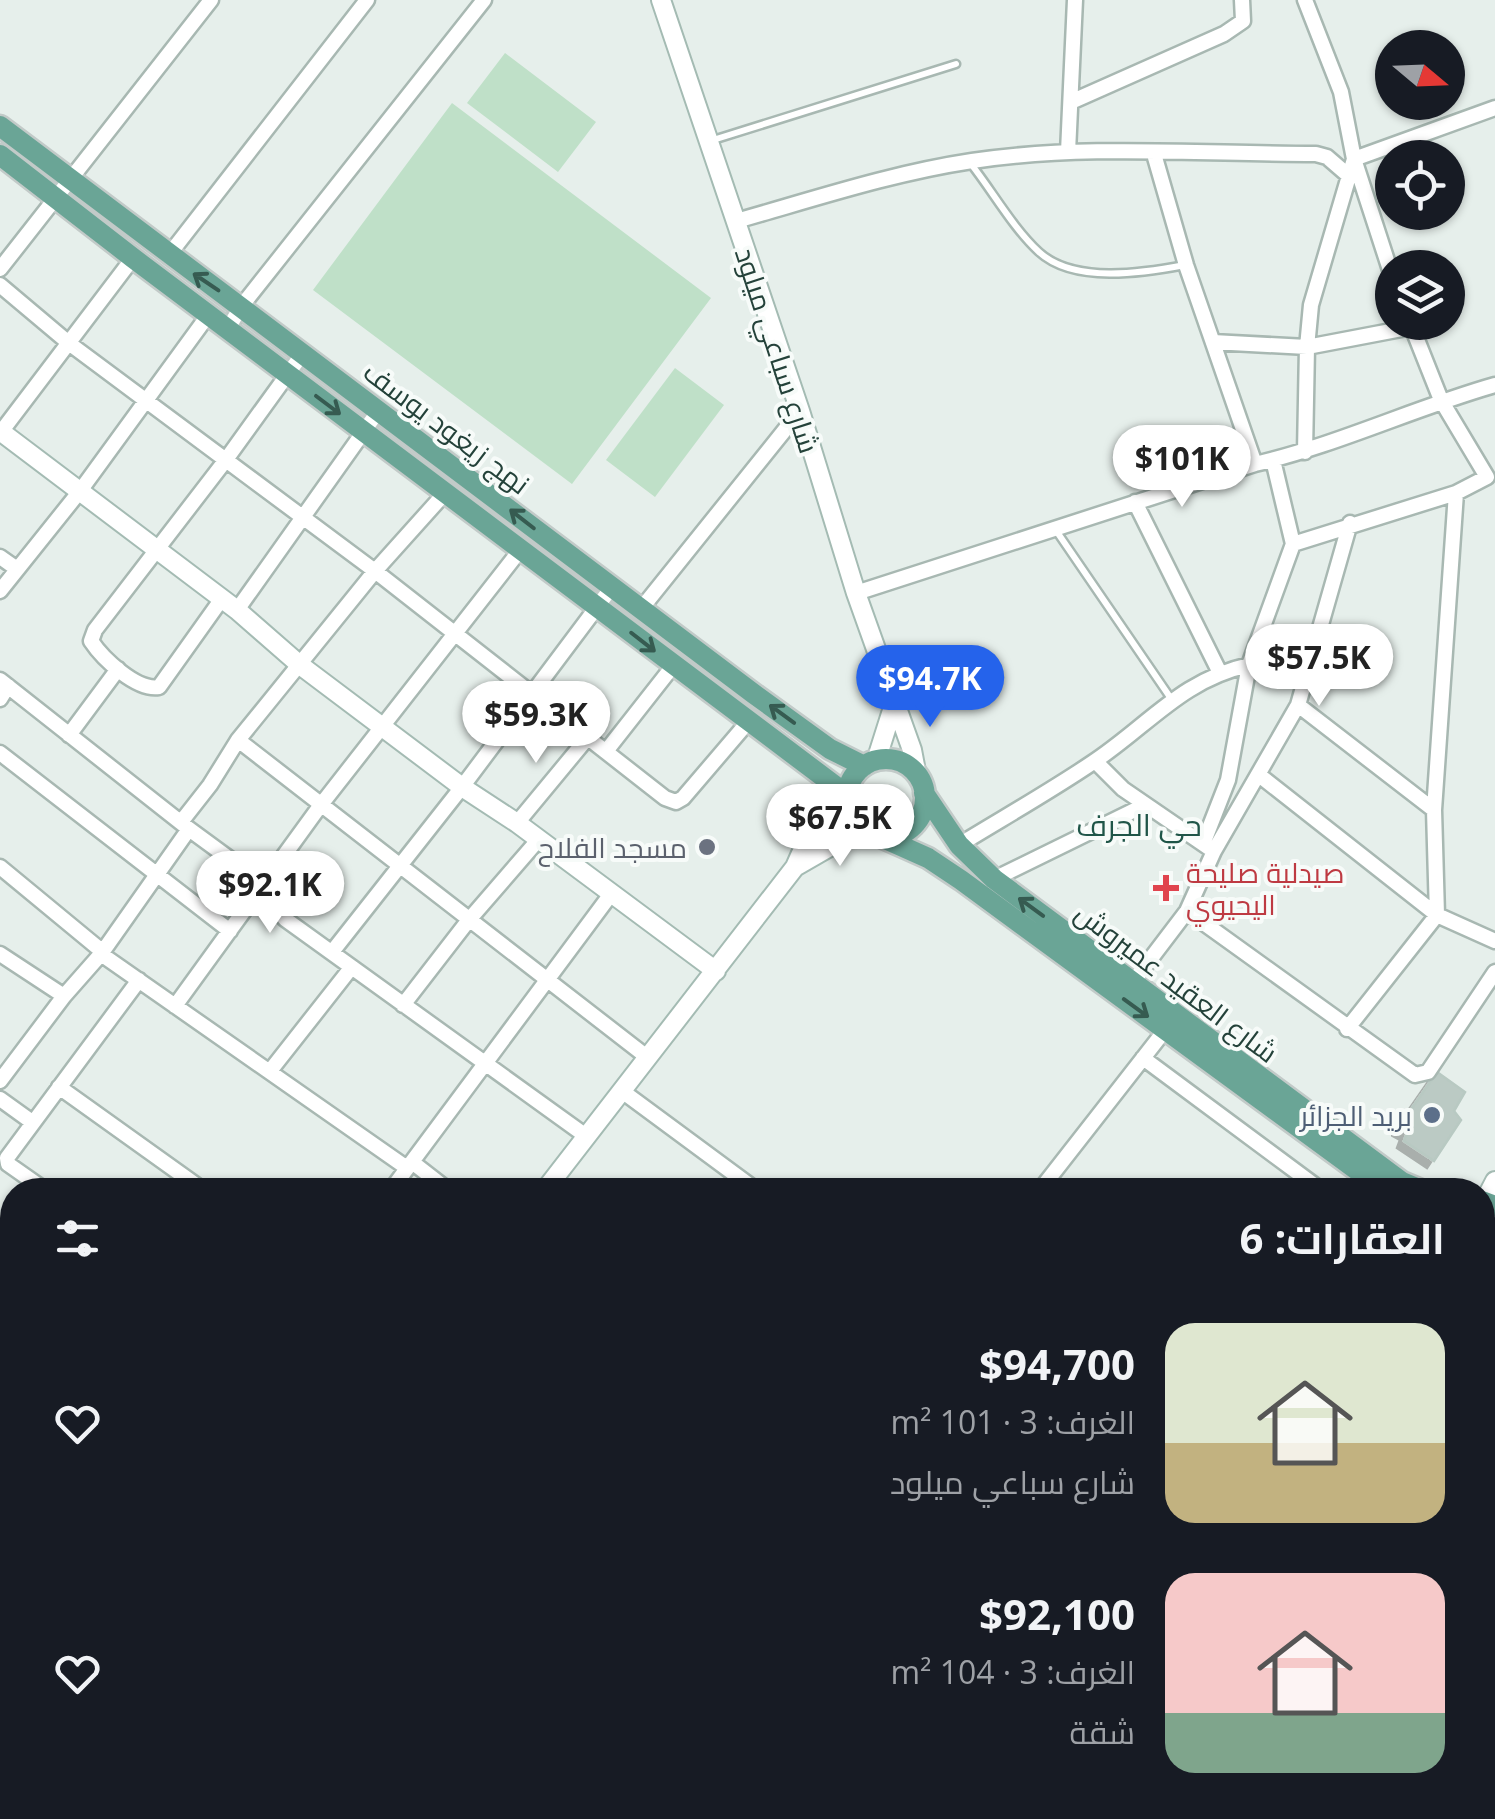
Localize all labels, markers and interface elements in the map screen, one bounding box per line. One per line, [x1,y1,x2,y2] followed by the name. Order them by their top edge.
[1375,30,1465,120] north arrow
[1375,30,1465,340] map controls
[1375,140,1465,230] button: locate
[723,242,829,459] street label: شارع سباعي ميلود
[1375,250,1465,340] button: layers
[193,272,221,293] one-way arrow
[355,352,538,503] street label: نهج زيغود يوسف
[314,394,341,415] one-way arrow
[1112,425,1252,510] pin: $101K
[1135,436,1229,479] text: $101K
[509,509,536,530] one-way arrow
[1238,624,1400,709] pin: $57.5K
[630,631,656,653] one-way arrow
[1267,635,1371,678] text: $57.5K
[849,645,1011,730] pin: $94.7K
[878,656,982,699] text: $94.7K
[455,681,617,766] pin: $59.3K
[484,692,588,735] text: $59.3K
[768,704,796,725] one-way arrow
[759,784,921,869] pin: $67.5K
[788,795,892,838] text: $67.5K
[1076,804,1202,849] district label: حي الجرف
[538,828,687,867] place label: مسجد الفلاح
[696,836,718,858] marker: مسجد الفلاح
[189,851,351,936] pin: $92.1K
[1186,853,1344,927] place label: صيدلية صليحة اليحيوي
[218,862,322,905] text: $92.1K
[1155,877,1177,899] marker: صيدلية صليحة اليحيوي
[1067,893,1286,1071] street label: شارع العقيد عميروش
[1018,897,1045,918] one-way arrow
[1122,997,1150,1018] one-way arrow
[1298,1096,1412,1134] place label: بريد الجزائر
[1421,1104,1443,1126] marker: بريد الجزائر
[1240,1209,1445,1266] text: العقارات: 6
[50,1211,105,1266] icon: filters
[979,1335,1135,1392] text: $94,700
[1245,1363,1365,1483] icon: home
[50,1396,105,1451] icon: heart
[891,1400,1135,1443] text: الغرف: 3 · 101 m²
[890,1460,1135,1503] text: شارع سباعي ميلود
[979,1585,1135,1642] text: $92,100
[1245,1613,1365,1733] icon: home
[50,1646,105,1701] icon: heart
[891,1650,1135,1693] text: الغرف: 3 · 104 m²
[1070,1710,1135,1753] text: شقة

